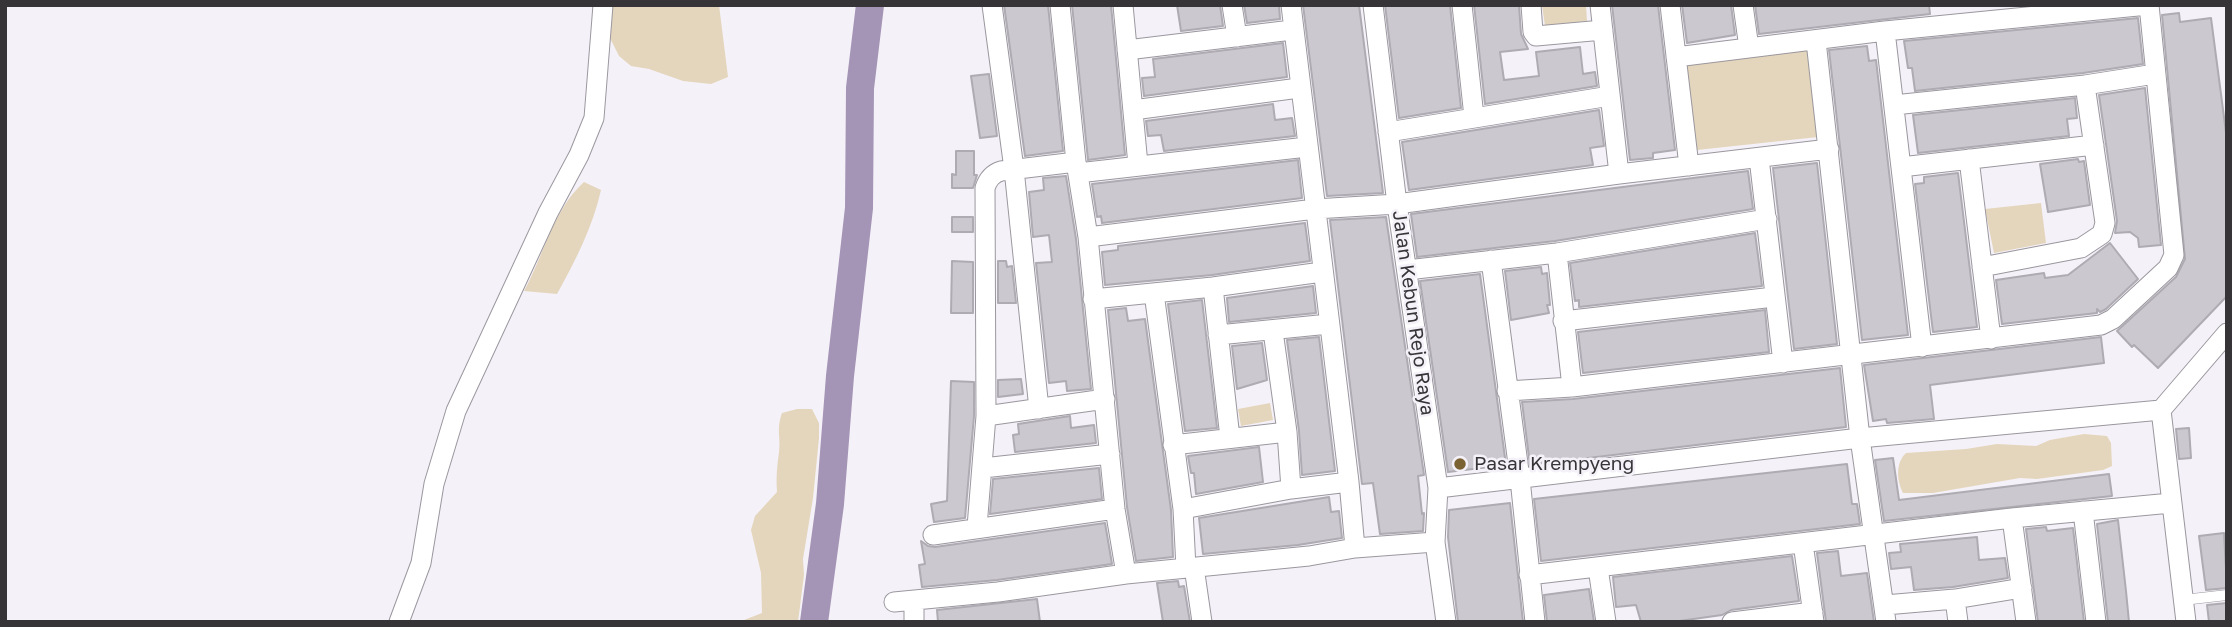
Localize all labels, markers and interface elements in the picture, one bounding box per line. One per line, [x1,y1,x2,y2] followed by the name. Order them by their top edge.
[1387,209,1439,417] street label: Jalan Kebun Rejo Raya
[1474,453,1634,475] place label: Pasar Krempyeng
[1452,456,1468,472] marker: Pasar Krempyeng

